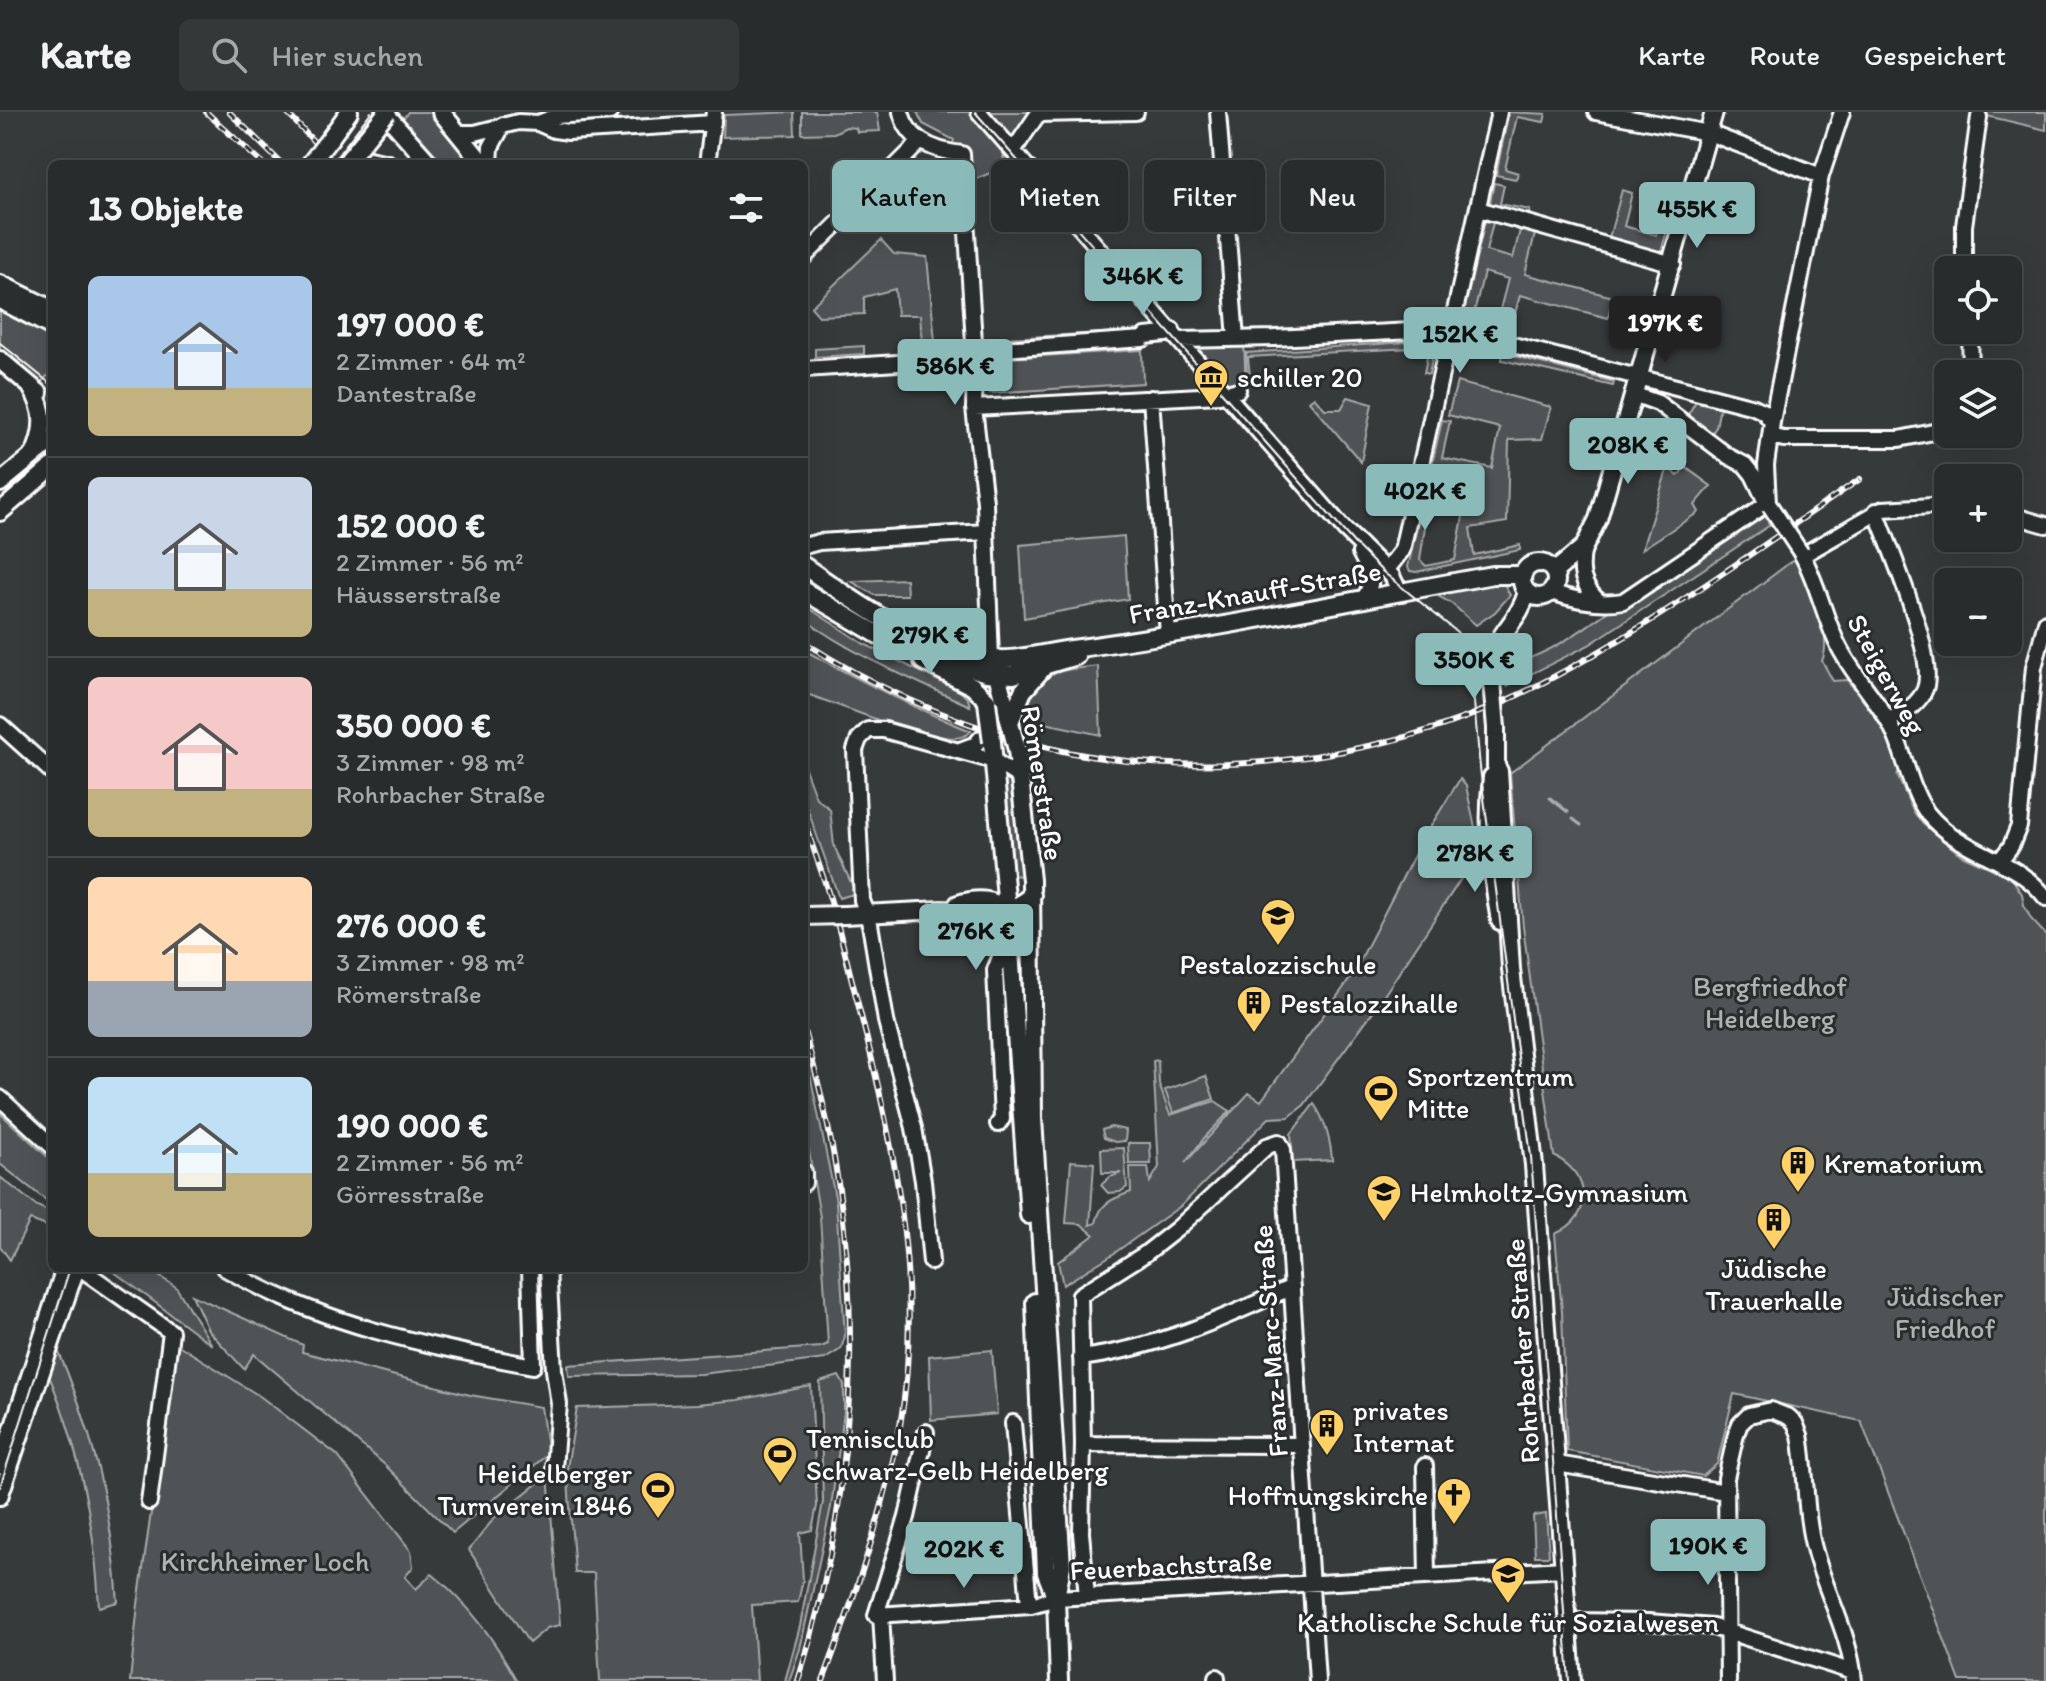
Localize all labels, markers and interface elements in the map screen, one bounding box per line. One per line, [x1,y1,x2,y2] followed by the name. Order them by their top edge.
[179,19,739,91] search box
[40,32,131,78] text: Karte
[207,33,251,77] icon: search
[271,37,423,74] text: Hier suchen
[1638,38,1706,72] text: Karte
[1750,38,1820,72] text: Route
[1864,38,2006,72] text: Gespeichert
[832,160,975,232] chip: Kaufen
[991,160,1128,232] chip: Mieten
[1144,160,1265,232] chip: Filter
[1281,160,1384,232] chip: Neu
[1632,182,1762,250] pin: 455K €
[724,186,768,230] icon: filters
[88,188,243,229] text: 13 Objekte
[1657,192,1737,224] text: 455K €
[1078,249,1208,317] pin: 346K €
[1934,256,2022,656] map controls
[1934,256,2022,344] button: locate
[1103,259,1183,291] text: 346K €
[1600,296,1730,364] pin: 197K €
[336,304,484,345] text: 197 000 €
[1627,306,1703,338] text: 197K €
[1395,307,1525,375] pin: 152K €
[152,308,248,404] icon: home
[1422,317,1498,349] text: 152K €
[890,339,1020,407] pin: 586K €
[336,345,526,377] text: 2 Zimmer · 64 m²
[916,349,994,381] text: 586K €
[1192,358,1230,408] museum icon: schiller 20
[1237,360,1363,394] place label: schiller 20
[1934,360,2022,448] button: layers
[336,377,477,409] text: Dantestraße
[1563,418,1693,486] pin: 208K €
[1587,428,1669,460] text: 208K €
[1360,464,1490,532] pin: 402K €
[1934,464,2022,552] button: +
[1384,474,1466,506] text: 402K €
[336,505,485,546] text: 152 000 €
[152,509,248,605] icon: home
[336,546,524,578] text: 2 Zimmer · 56 m²
[1126,553,1384,631] street label: Franz-Knauff-Straße
[1934,568,2022,656] button: −
[336,578,501,610] text: Häusserstraße
[865,608,995,676] pin: 279K €
[1840,608,1934,741] street label: Steigerweg
[891,618,969,650] text: 279K €
[1409,633,1539,701] pin: 350K €
[1433,643,1515,675] text: 350K €
[1014,703,1072,863] street label: Römerstraße
[336,705,491,746] text: 350 000 €
[152,709,248,805] icon: home
[336,746,525,778] text: 3 Zimmer · 98 m²
[336,778,545,810] text: Rohrbacher Straße
[1410,826,1540,894] pin: 278K €
[1436,836,1514,868] text: 278K €
[1259,897,1297,947] school or university icon: Pestalozzischule
[911,904,1041,972] pin: 276K €
[336,905,486,946] text: 276 000 €
[152,909,248,1005] icon: home
[937,914,1015,946] text: 276K €
[336,946,525,978] text: 3 Zimmer · 98 m²
[1179,947,1377,981] place label: Pestalozzischule
[1693,969,1847,1035] park label: Bergfriedhof Heidelberg
[336,978,482,1010] text: Römerstraße
[1235,984,1273,1034] building icon: Pestalozzihalle
[1280,986,1458,1020] place label: Pestalozzihalle
[1407,1059,1574,1125] place label: Sportzentrum Mitte
[1362,1073,1400,1123] sports icon: Sportzentrum Mitte
[336,1105,488,1146] text: 190 000 €
[152,1109,248,1205] icon: home
[1779,1144,1817,1194] building icon: Krematorium
[336,1146,524,1178] text: 2 Zimmer · 56 m²
[1824,1146,1984,1180] place label: Krematorium
[1365,1173,1403,1223] school or university icon: Helmholtz-Gymnasium
[1410,1175,1689,1209] place label: Helmholtz-Gymnasium
[336,1178,484,1210] text: Görresstraße
[1755,1201,1793,1251] building icon: Jüdische Trauerhalle
[1245,1224,1295,1458] street label: Franz-Marc-Straße
[1497,1237,1547,1465] street label: Rohrbacher Straße
[1705,1251,1843,1317] place label: Jüdische Trauerhalle
[1887,1279,2003,1345] park label: Jüdischer Friedhof
[1353,1393,1454,1459] place label: privates Internat
[1308,1407,1346,1457] building icon: privates Internat
[806,1421,1109,1487] place label: Tennisclub Schwarz-Gelb Heidelberg
[761,1435,799,1485] sports icon: Tennisclub Schwarz-Gelb Heidelberg
[438,1456,632,1522] place label: Heidelberger Turnverein 1846
[639,1470,677,1520] sports icon: Heidelberger Turnverein 1846
[1435,1476,1473,1526] church icon: Hoffnungskirche
[1228,1478,1428,1512] place label: Hoffnungskirche
[1643,1519,1773,1587] pin: 190K €
[899,1522,1029,1590] pin: 202K €
[1669,1529,1748,1561] text: 190K €
[924,1532,1004,1564] text: 202K €
[1069,1543,1273,1587] street label: Feuerbachstraße
[161,1544,369,1578] park label: Kirchheimer Loch
[1489,1555,1527,1605] school or university icon: Katholische Schule für Sozialwesen
[1297,1605,1719,1639] place label: Katholische Schule für Sozialwesen

